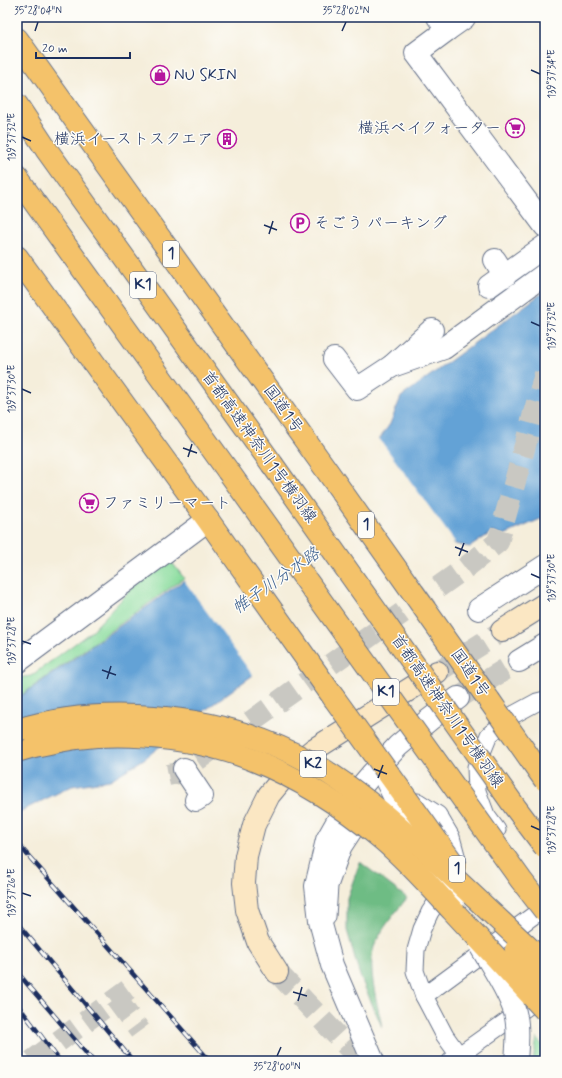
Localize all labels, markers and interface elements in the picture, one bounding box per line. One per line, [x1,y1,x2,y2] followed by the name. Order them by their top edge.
[14,4,62,18] text: 35°28'04"N
[323,4,370,18] text: 35°28'02"N
[36,34,130,60] scale bar
[42,41,68,57] text: 20 m
[545,49,559,99] text: 139°37'34"E
[149,64,171,86] shop icon: NU SKIN
[174,65,237,86] place label: NU SKIN
[5,113,19,161] text: 139°37'32"E
[504,117,526,139] supermarket icon: 横浜ベイクォーター
[358,118,501,139] place label: 横浜ベイクォーター
[216,128,238,150] building icon: 横浜イーストスクエア
[54,129,213,150] place label: 横浜イーストスクエア
[289,212,311,234] parking icon: そごう パーキング
[314,213,447,234] place label: そごう パーキング
[163,241,179,267] road number: 1
[130,272,156,298] road number: K1
[545,302,559,350] text: 139°37'32"E
[5,364,19,413] text: 139°37'30"E
[197,367,321,527] street label: 首都高速神奈川1号横羽線
[258,381,308,437] street label: 国道1号
[78,492,100,514] supermarket icon: ファミリーマート
[103,493,231,514] place label: ファミリーマート
[358,512,374,538] road number: 1
[228,542,325,619] water label: 帷子川分水路
[545,553,559,602] text: 139°37'30"E
[5,616,19,665] text: 139°37'28"E
[386,630,508,792] street label: 首都高速神奈川1号横羽線
[446,644,494,702] street label: 国道1号
[373,679,399,705] road number: K1
[300,751,326,777] road number: K2
[545,805,559,854] text: 139°37'28"E
[449,856,465,882] road number: 1
[5,868,19,917] text: 139°37'26"E
[253,1060,301,1074] text: 35°28'00"N

